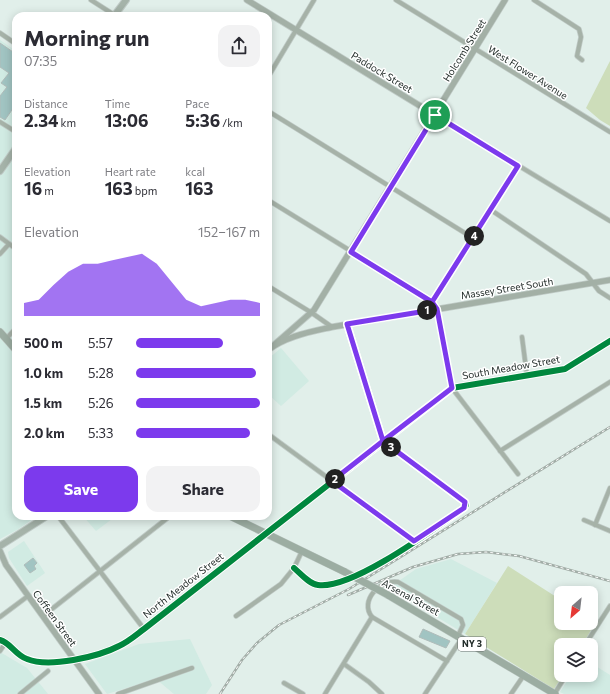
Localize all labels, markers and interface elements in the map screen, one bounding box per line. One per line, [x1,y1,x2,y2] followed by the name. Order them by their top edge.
[440,16,488,84] street label: Holcomb Street
[24,24,150,51] text: Morning run
[218,25,260,67] button: share
[486,43,570,101] street label: West Flower Avenue
[349,49,415,95] street label: Paddock Street
[24,53,57,69] text: 07:35
[24,97,68,110] text: Distance
[105,97,130,110] text: Time
[185,97,209,110] text: Pace
[418,98,452,132] pin
[424,104,446,126] icon: arrive
[24,110,59,131] text: 2.34
[105,110,149,131] text: 13:06
[185,110,220,131] text: 5:36
[59,116,76,129] text: km
[220,116,243,129] text: /km
[24,165,70,178] text: Elevation
[105,165,156,178] text: Heart rate
[185,165,205,178] text: kcal
[24,178,42,199] text: 16
[105,178,133,199] text: 163
[185,178,213,199] text: 163
[42,184,54,197] text: m
[133,184,157,197] text: bpm
[24,224,79,240] text: Elevation
[198,224,260,240] text: 152–167 m
[464,226,484,246] pin: 4
[471,229,477,242] text: 4
[460,275,554,301] street label: Massey Street South
[417,300,437,320] pin: 1
[425,303,429,316] text: 1
[24,335,63,351] text: 500 m
[88,335,113,351] text: 5:57
[461,352,561,382] street label: South Meadow Street
[24,365,63,381] text: 1.0 km
[88,365,114,381] text: 5:28
[24,395,62,411] text: 1.5 km
[88,395,114,411] text: 5:26
[24,425,65,441] text: 2.0 km
[88,425,113,441] text: 5:33
[381,437,401,457] pin: 3
[388,440,394,453] text: 3
[24,466,138,512] button: Save
[146,466,260,512] button: Share
[325,469,345,489] pin: 2
[332,472,338,485] text: 2
[140,550,226,620] street label: North Meadow Street
[380,576,442,618] street label: Arsenal Street
[554,586,598,630] north arrow
[554,586,598,682] map controls
[31,588,79,648] street label: Coffeen Street
[458,637,486,651] road number: NY 3
[554,638,598,682] button: layers

